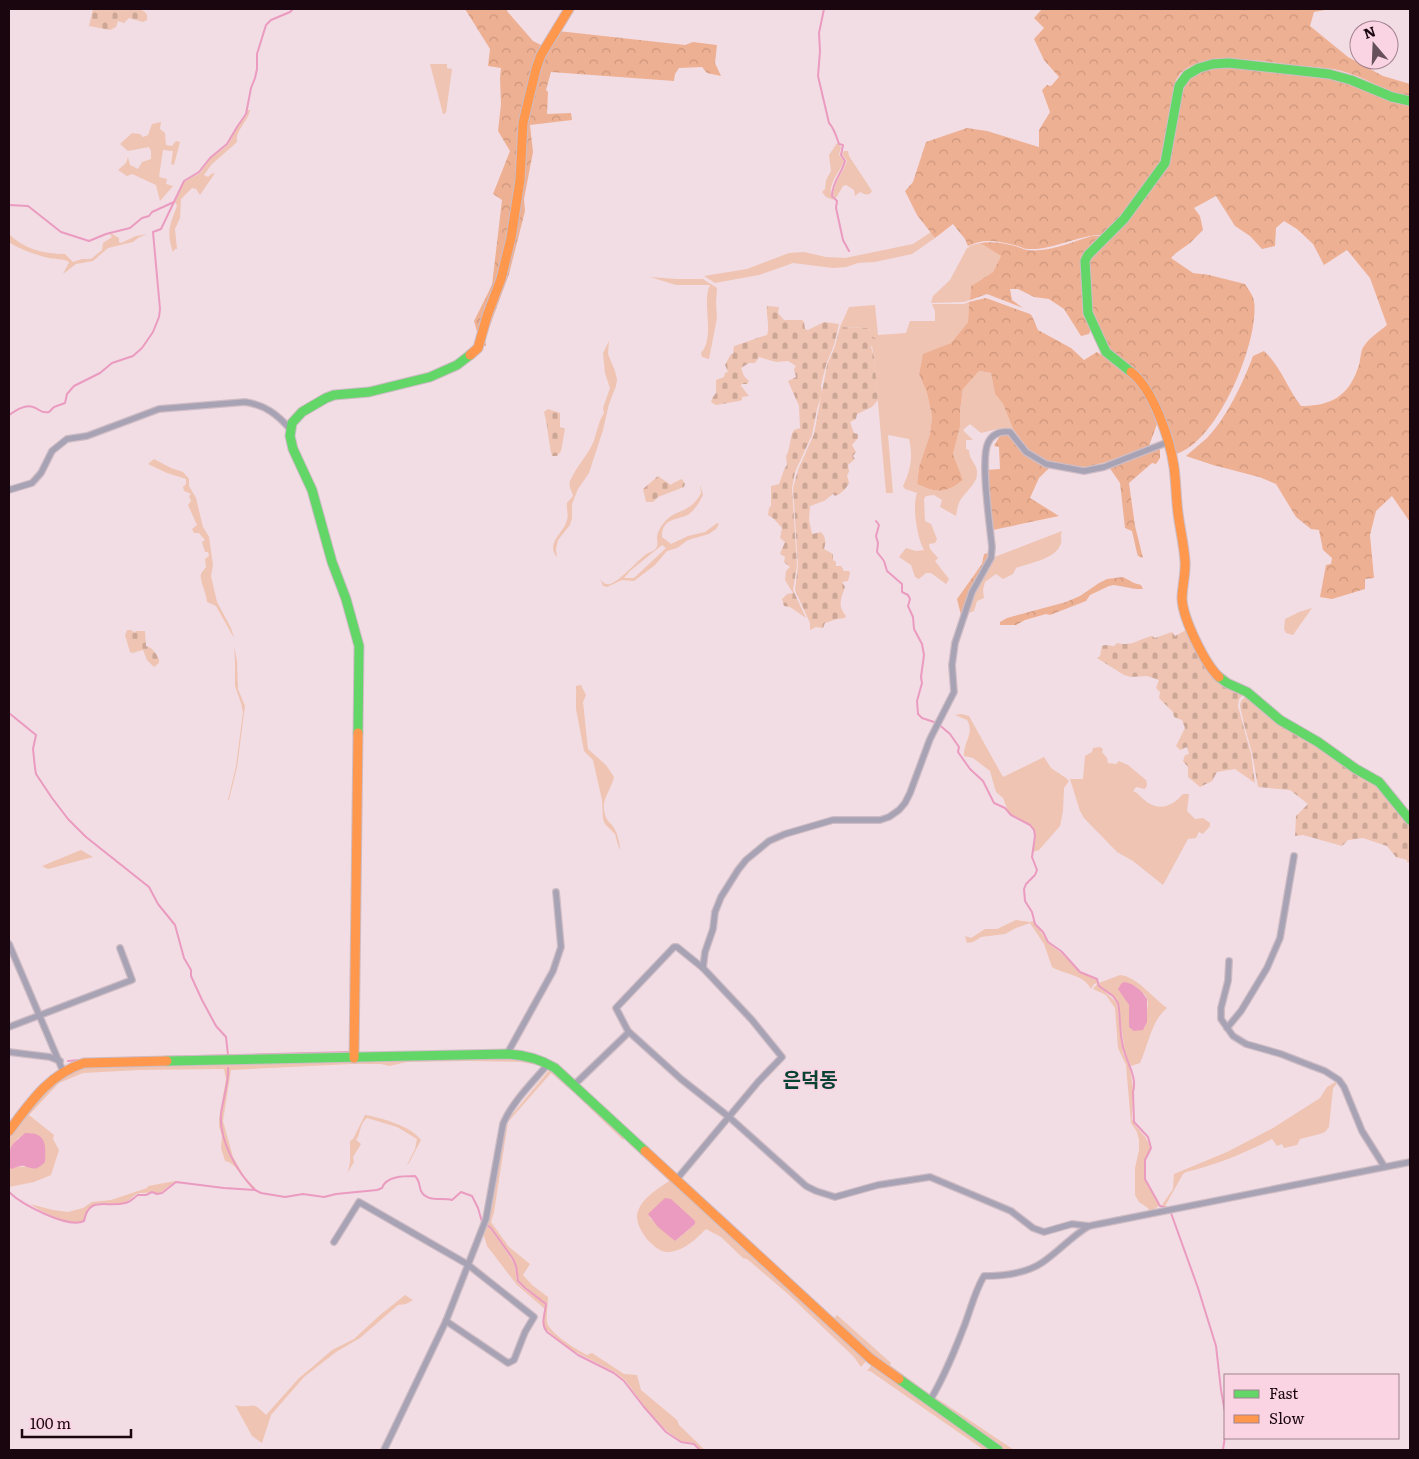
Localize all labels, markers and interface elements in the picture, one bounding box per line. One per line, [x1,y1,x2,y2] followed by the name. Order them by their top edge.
[1349,20,1399,70] north arrow
[1361,20,1378,43] text: N
[782,1063,838,1093] district label: 은덕동
[1224,1374,1399,1439] legend
[1269,1381,1298,1404] text: Fast
[22,1406,131,1438] scale bar
[1269,1406,1304,1429] text: Slow
[30,1411,71,1434] text: 100 m

